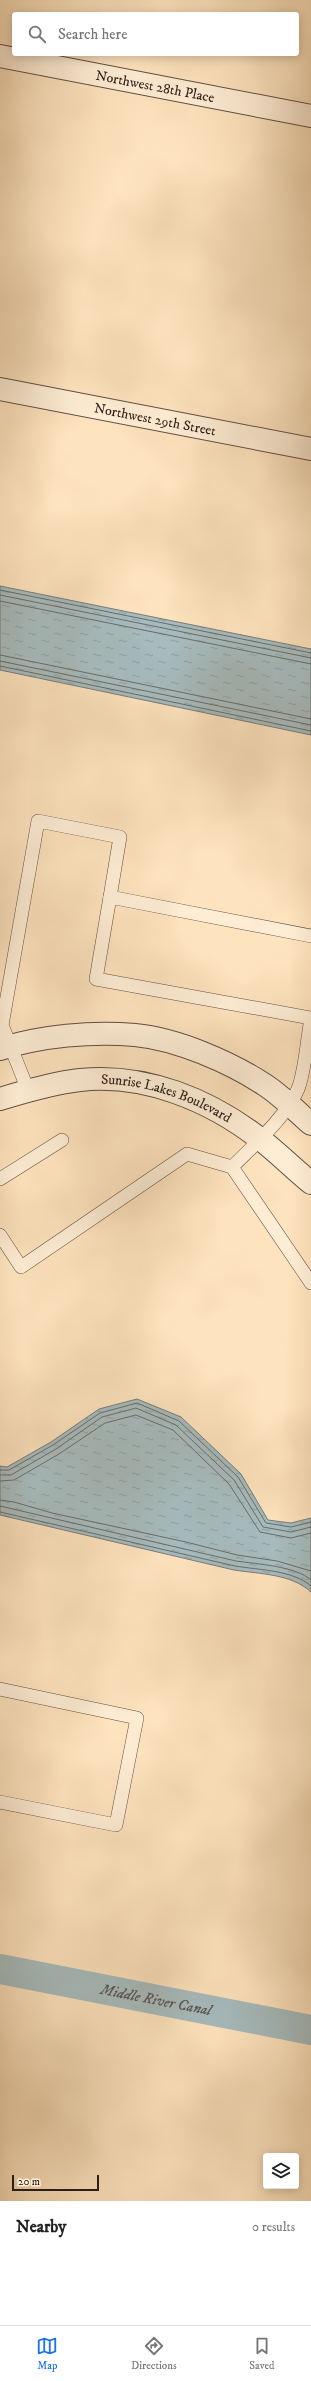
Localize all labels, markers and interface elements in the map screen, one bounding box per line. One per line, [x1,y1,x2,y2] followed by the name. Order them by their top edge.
[12,12,299,56] search box
[26,23,48,45] icon: search
[58,25,127,44] text: Search here
[94,67,216,107] street label: Northwest 28th Place
[92,399,218,441] street label: Northwest 29th Street
[101,1071,235,1127] street label: Sunrise Lakes Boulevard
[98,1980,215,2021] water label: Middle River Canal
[263,2153,299,2189] map controls
[263,2153,299,2189] button: layers
[12,2173,99,2192] scale bar
[18,2175,40,2189] text: 20 m
[16,2216,66,2238] text: Nearby
[252,2219,295,2235] text: 0 results
[36,2335,58,2373] tab: Map
[131,2335,177,2373] tab: Directions
[249,2335,275,2373] tab: Saved

